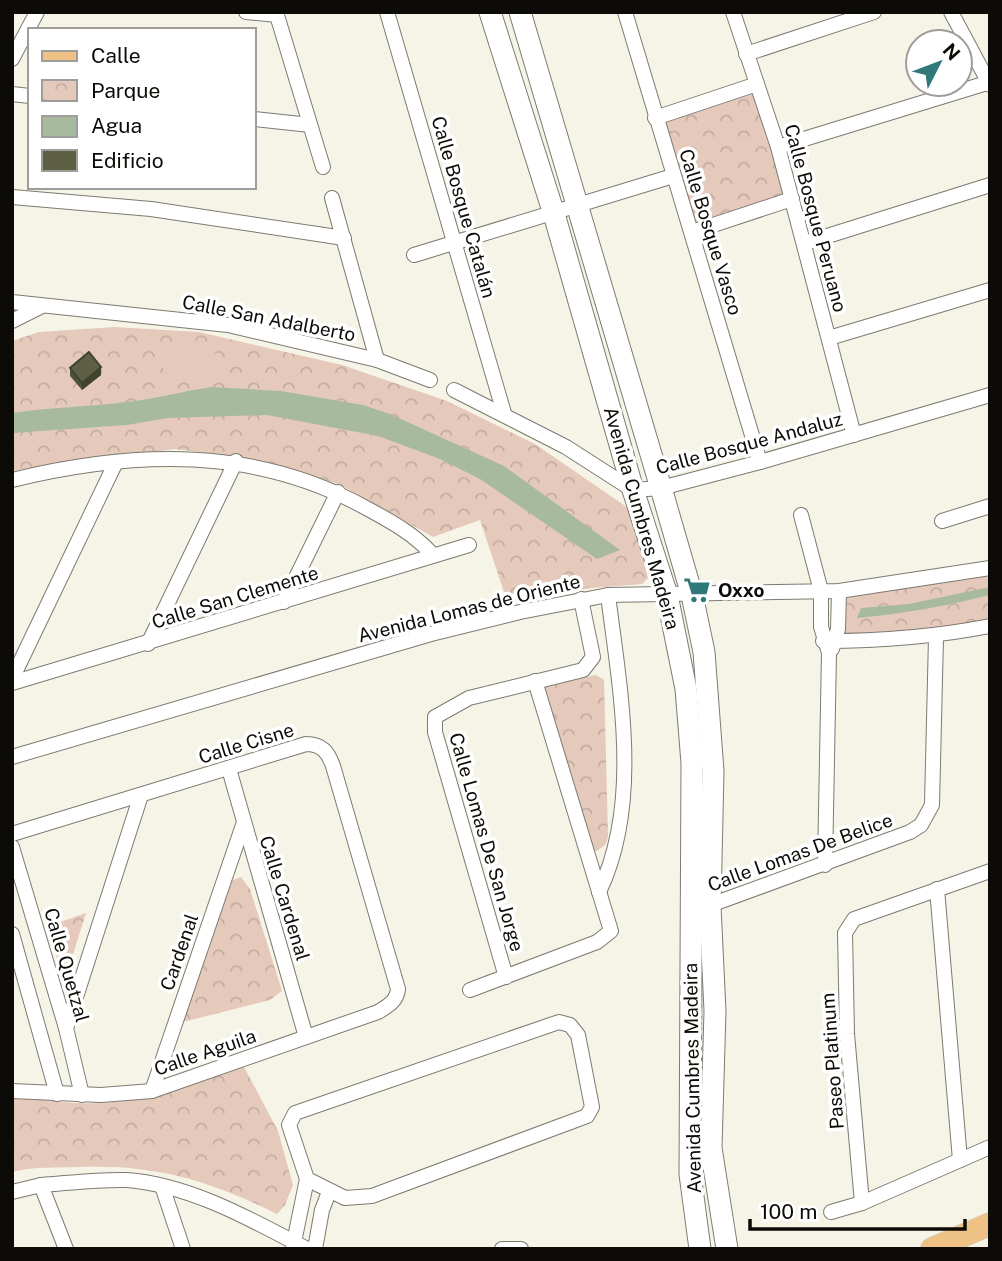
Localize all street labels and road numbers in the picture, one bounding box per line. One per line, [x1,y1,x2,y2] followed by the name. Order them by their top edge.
[427,114,501,300] street label: Calle Bosque Catalán
[780,122,852,314] street label: Calle Bosque Peruano
[675,146,747,318] street label: Calle Bosque Vasco
[180,290,358,346] street label: Calle San Adalberto
[600,404,684,632] street label: Avenida Cumbres Madeira
[653,408,845,478] street label: Calle Bosque Andaluz
[149,561,321,633] street label: Calle San Clemente
[356,570,582,646] street label: Avenida Lomas de Oriente
[196,718,296,768] street label: Calle Cisne
[445,730,529,954] street label: Calle Lomas De San Jorge
[705,808,895,896] street label: Calle Lomas De Belice
[256,833,314,963] street label: Calle Cardenal
[40,905,94,1025] street label: Calle Quetzal
[156,911,202,993] street label: Cardenal
[679,963,705,1193] street label: Avenida Cumbres Madeira
[816,992,848,1130] street label: Paseo Platinum
[151,1024,259,1080] street label: Calle Aguila

